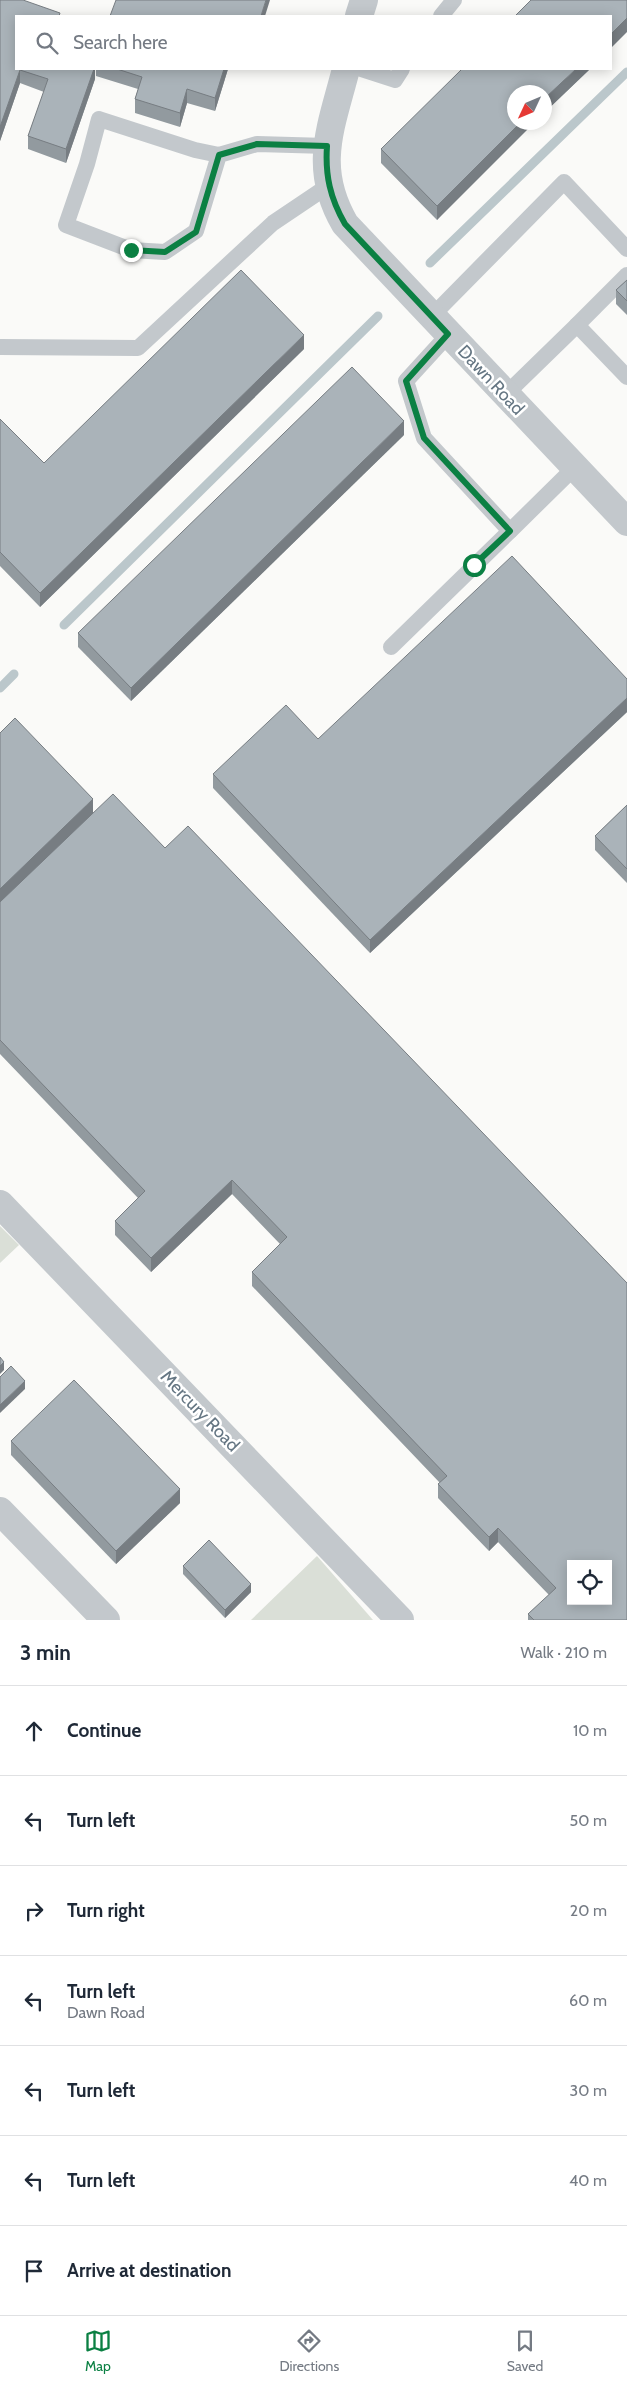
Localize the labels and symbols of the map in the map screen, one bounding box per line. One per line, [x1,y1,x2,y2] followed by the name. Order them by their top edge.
[507,85,552,130] north arrow
[120,239,143,262] route end
[453,340,529,420] street label: Dawn Road
[463,554,486,577] route start
[156,1366,244,1456] street label: Mercury Road

